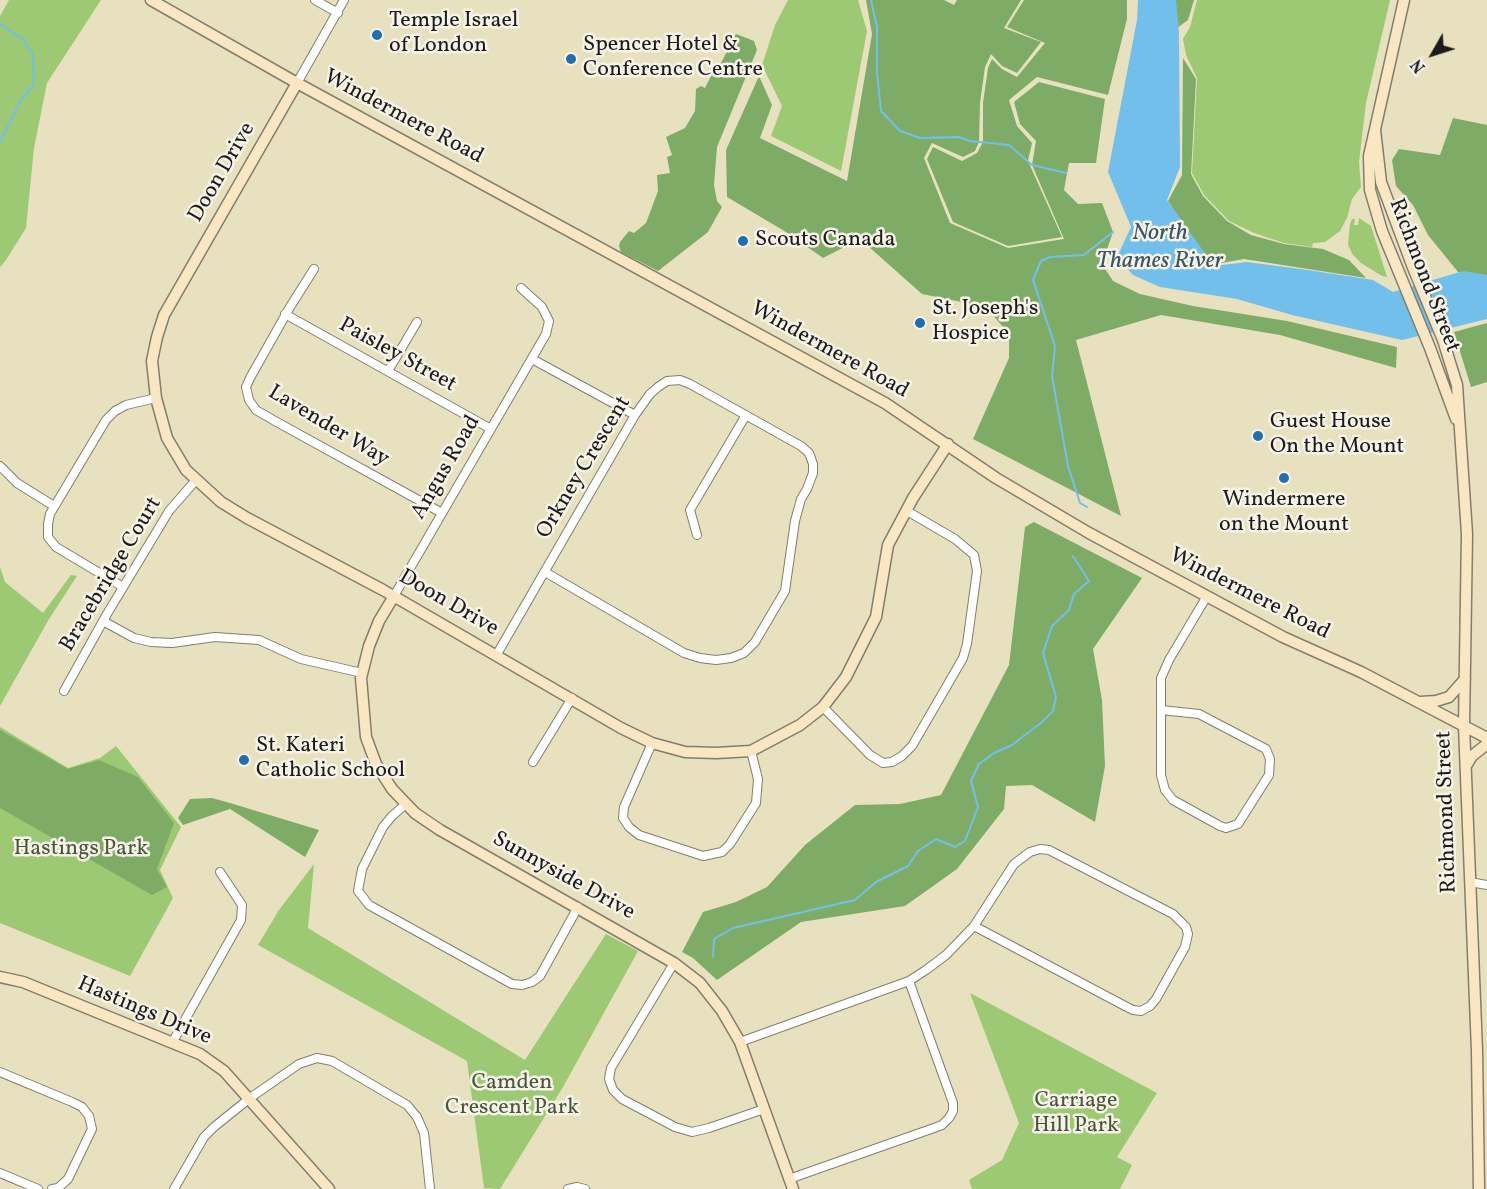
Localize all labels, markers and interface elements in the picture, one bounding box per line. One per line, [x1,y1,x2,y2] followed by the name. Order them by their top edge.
[389,9,518,60] place label: Temple Israel of London
[1403,24,1463,84] north arrow
[370,28,384,42] marker: Temple Israel of London
[583,33,763,84] place label: Spencer Hotel & Conference Centre
[564,52,578,66] marker: Spencer Hotel & Conference Centre
[1407,54,1431,77] text: N
[319,65,487,171] street label: Windermere Road
[184,118,262,228] street label: Doon Drive
[1381,195,1465,357] street label: Richmond Street
[1097,221,1223,277] water label: North Thames River
[755,228,895,254] place label: Scouts Canada
[736,234,750,248] marker: Scouts Canada
[745,297,913,405] street label: Windermere Road
[932,297,1038,348] place label: St. Joseph's Hospice
[334,313,460,399] street label: Paisley Street
[913,316,927,330] marker: St. Joseph's Hospice
[263,380,393,474] street label: Lavender Way
[532,392,638,544] street label: Orkney Crescent
[1270,410,1404,462] place label: Guest House On the Mount
[407,411,487,525] street label: Angus Road
[1251,429,1265,443] marker: Guest House On the Mount
[1277,471,1291,485] marker: Windermere on the Mount
[1219,488,1349,540] place label: Windermere on the Mount
[55,493,169,657] street label: Bracebridge Court
[1164,543,1334,647] street label: Windermere Road
[393,565,503,643] street label: Doon Drive
[1432,730,1464,894] street label: Richmond Street
[256,734,405,786] place label: St. Kateri Catholic School
[237,753,251,767] marker: St. Kateri Catholic School
[487,827,639,927] street label: Sunnyside Drive
[14,837,148,863] park label: Hastings Park
[73,972,215,1052] street label: Hastings Drive
[445,1071,579,1122] park label: Camden Crescent Park
[1033,1089,1119,1140] park label: Carriage Hill Park

